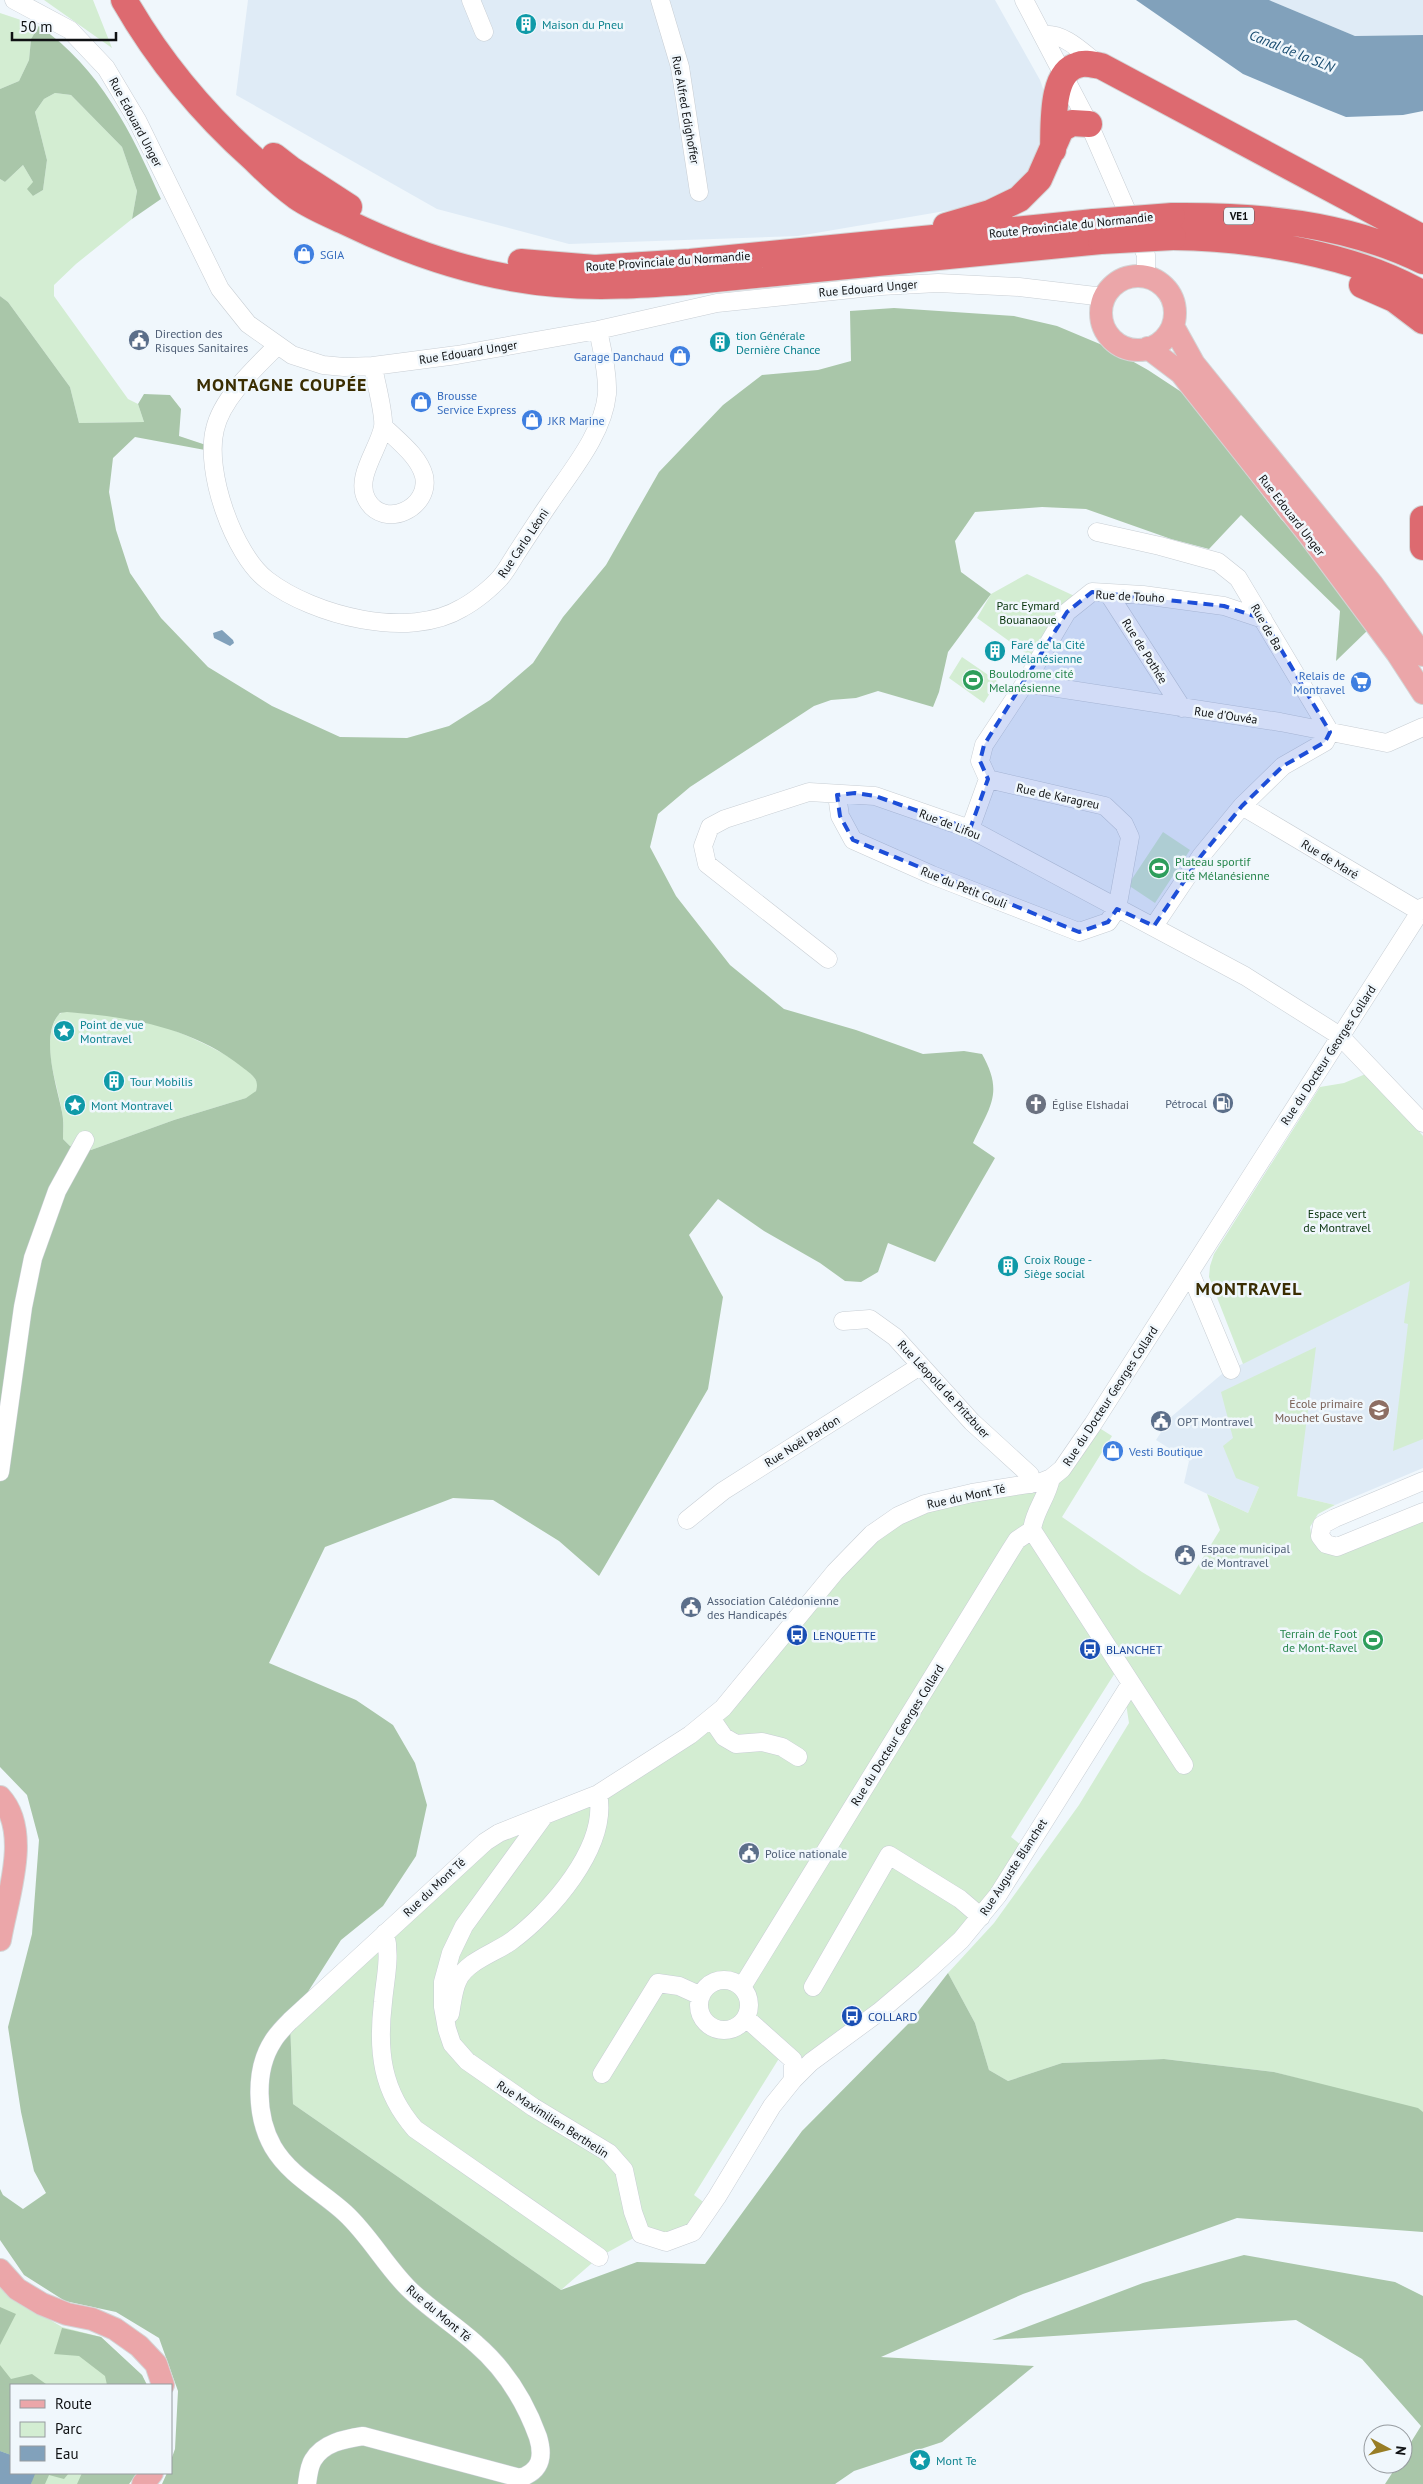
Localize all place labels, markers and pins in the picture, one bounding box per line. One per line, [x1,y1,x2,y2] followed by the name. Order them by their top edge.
[514,12,538,36] building icon: Maison du Pneu
[542,17,623,32] place label: Maison du Pneu
[292,242,316,266] shop icon: SGIA
[320,247,344,262] place label: SGIA
[155,326,248,355] place label: Direction des Risques Sanitaires
[127,328,151,352] public building icon: Direction des Risques Sanitaires
[736,328,820,357] place label: tion Générale Dernière Chance
[708,330,732,354] building icon: tion Générale Dernière Chance
[668,344,692,368] shop icon: Garage Danchaud
[574,349,664,364] place label: Garage Danchaud
[437,388,516,417] place label: Brousse Service Express
[409,390,433,414] shop icon: Brousse Service Express
[520,408,544,432] shop icon: JKR Marine
[547,413,605,428] place label: JKR Marine
[1011,637,1085,666] place label: Faré de la Cité Mélanésienne
[983,639,1007,663] building icon: Faré de la Cité Mélanésienne
[989,666,1074,695] place label: Boulodrome cité Melanésienne
[961,668,985,692] sports icon: Boulodrome cité Melanésienne
[1293,668,1345,697] place label: Relais de Montravel
[1349,670,1373,694] supermarket icon: Relais de Montravel
[1175,854,1270,883] place label: Plateau sportif Cité Mélanésienne
[1147,856,1171,880] sports icon: Plateau sportif Cité Mélanésienne
[80,1017,144,1046] place label: Point de vue Montravel
[52,1019,76,1043] place icon: Point de vue Montravel
[102,1069,126,1093] building icon: Tour Mobilis
[130,1074,193,1089] place label: Tour Mobilis
[1211,1091,1235,1115] fuel station icon: Pétrocal
[1024,1092,1048,1116] church icon: Église Elshadai
[63,1093,87,1117] place icon: Mont Montravel
[1165,1096,1207,1111] place label: Pétrocal
[1052,1097,1129,1112] place label: Église Elshadai
[91,1098,173,1113] place label: Mont Montravel
[1024,1252,1092,1281] place label: Croix Rouge - Siège social
[996,1254,1020,1278] building icon: Croix Rouge - Siège social
[1275,1396,1363,1425] place label: École primaire Mouchet Gustave
[1367,1398,1391,1422] school or university icon: École primaire Mouchet Gustave
[1149,1409,1173,1433] public building icon: OPT Montravel
[1177,1414,1253,1429] place label: OPT Montravel
[1101,1439,1125,1463] shop icon: Vesti Boutique
[1128,1444,1203,1459] place label: Vesti Boutique
[1201,1541,1290,1570] place label: Espace municipal de Montravel
[1173,1543,1197,1567] public building icon: Espace municipal de Montravel
[707,1593,839,1622] place label: Association Calédonienne des Handicapés
[679,1595,703,1619] public building icon: Association Calédonienne des Handicapés
[785,1623,809,1647] bus stop icon: LENQUETTE
[1280,1626,1357,1655] place label: Terrain de Foot de Mont-Ravel
[813,1628,876,1643] place label: LENQUETTE
[1361,1628,1385,1652] sports icon: Terrain de Foot de Mont-Ravel
[1078,1637,1102,1661] bus stop icon: BLANCHET
[1106,1642,1163,1657] place label: BLANCHET
[737,1841,761,1865] public building icon: Police nationale
[765,1846,847,1861] place label: Police nationale
[840,2004,864,2028] bus stop icon: COLLARD
[868,2009,917,2024] place label: COLLARD
[908,2448,932,2472] place icon: Mont Te
[936,2453,977,2468] place label: Mont Te

